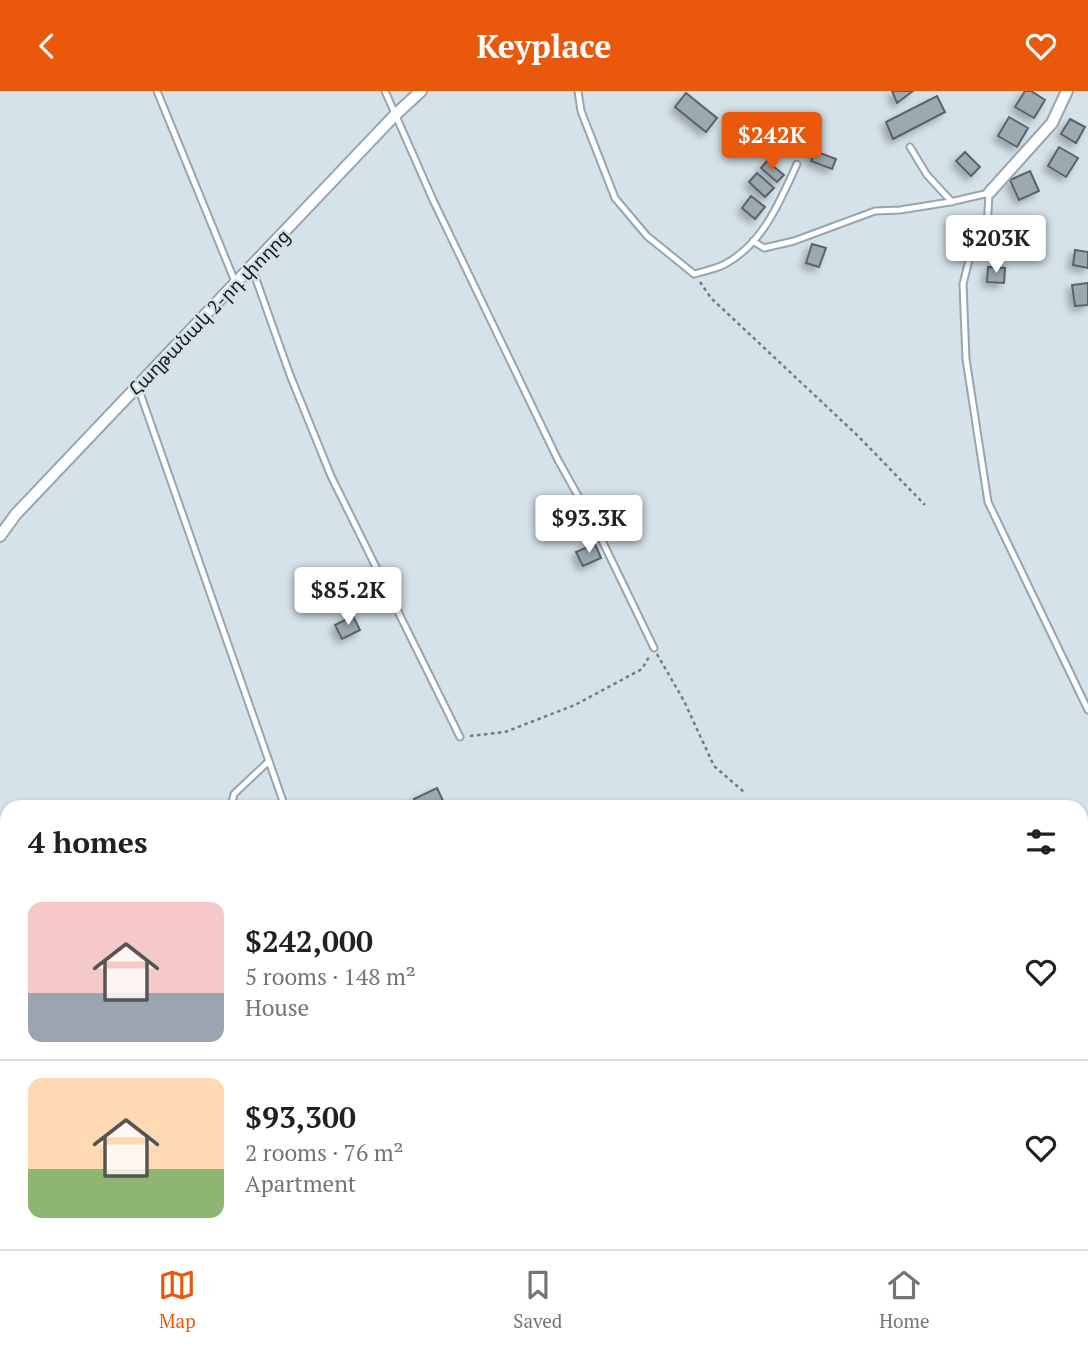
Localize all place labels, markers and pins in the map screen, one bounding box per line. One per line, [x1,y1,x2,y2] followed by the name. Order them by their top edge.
[723,113,821,172] pin: $242K
[947,215,1045,275] pin: $203K
[532,496,646,555] pin: $93.3K
[291,567,405,627] pin: $85.2K

